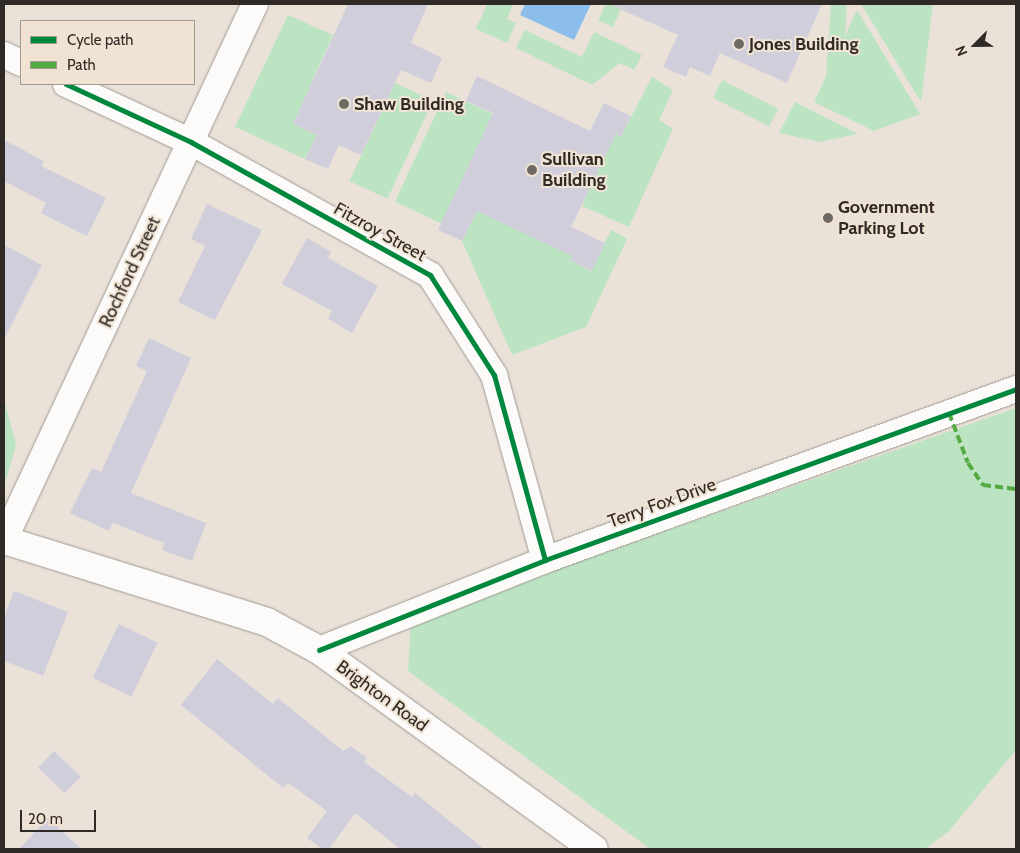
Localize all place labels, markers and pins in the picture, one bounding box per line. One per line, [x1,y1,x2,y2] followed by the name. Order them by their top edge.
[749,33,859,55] place label: Jones Building
[733,38,745,50] marker: Jones Building
[354,93,464,115] place label: Shaw Building
[338,98,350,110] marker: Shaw Building
[542,149,606,192] place label: Sullivan Building
[526,164,538,176] marker: Sullivan Building
[838,197,935,240] place label: Government Parking Lot
[822,212,834,224] marker: Government Parking Lot

